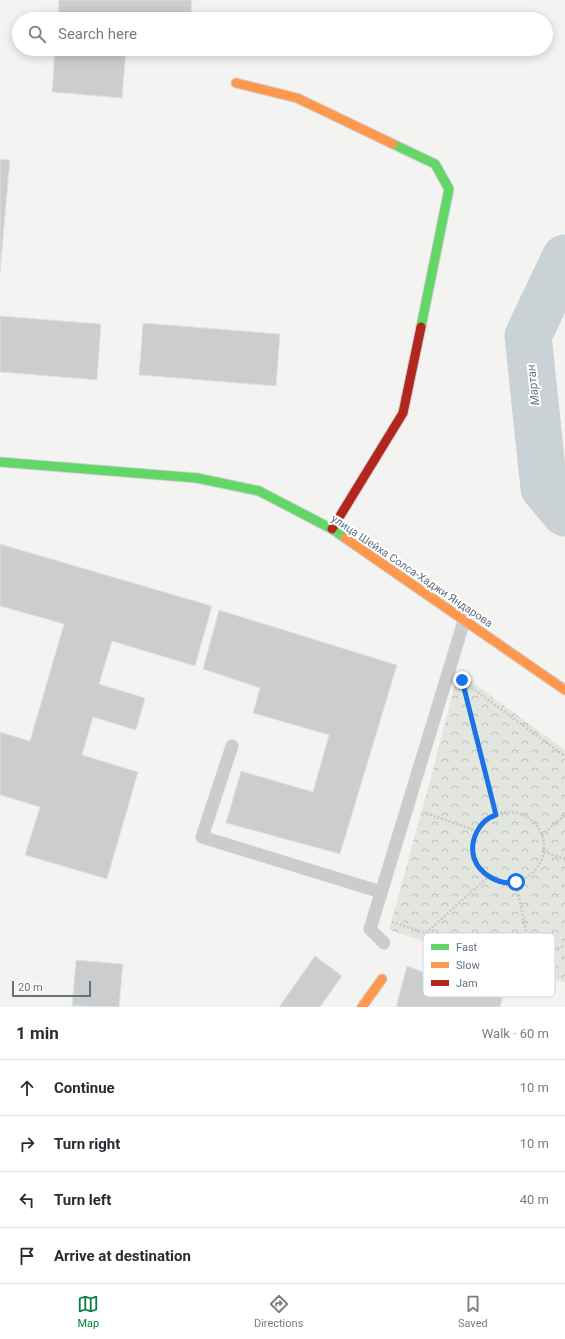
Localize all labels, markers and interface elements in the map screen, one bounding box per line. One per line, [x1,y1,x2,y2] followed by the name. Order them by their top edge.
[12,12,553,56] search box
[26,23,48,45] icon: search
[58,25,137,43] text: Search here
[524,364,542,406] water label: Мартан
[329,512,495,630] street label: улица Шейха Солса-Хаджи Яндарова
[453,671,471,689] route end
[507,873,525,891] route start
[423,933,555,997] legend
[456,941,478,954] text: Fast
[456,959,480,972] text: Slow
[456,977,478,990] text: Jam
[12,979,91,998] scale bar
[18,981,43,994] text: 20 m
[16,1023,59,1043] text: 1 min
[482,1026,549,1041] text: Walk · 60 m
[16,1077,38,1099] icon: ahead
[54,1079,115,1097] text: Continue
[520,1080,549,1095] text: 10 m
[16,1133,38,1155] icon: right
[54,1135,120,1153] text: Turn right
[520,1136,549,1151] text: 10 m
[16,1189,38,1211] icon: left
[54,1191,111,1209] text: Turn left
[520,1192,549,1207] text: 40 m
[16,1245,38,1267] icon: arrive
[54,1247,191,1265] text: Arrive at destination
[77,1293,99,1330] tab: Map
[254,1293,303,1330] tab: Directions
[458,1293,488,1330] tab: Saved

